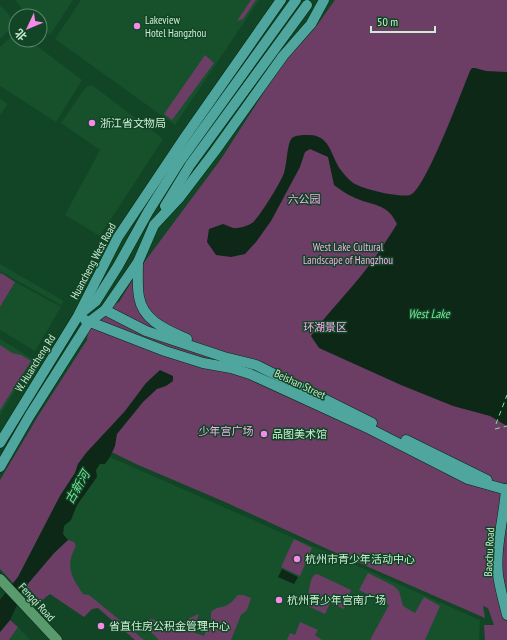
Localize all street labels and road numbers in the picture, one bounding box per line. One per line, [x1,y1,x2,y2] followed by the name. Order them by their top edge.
[67,220,119,302] street label: Huancheng West Road
[12,331,58,394] street label: W. Huancheng Rd
[272,366,328,402] street label: Beishan Street
[481,527,497,577] street label: Baochu Road
[16,580,58,624] street label: Fengqi Road

